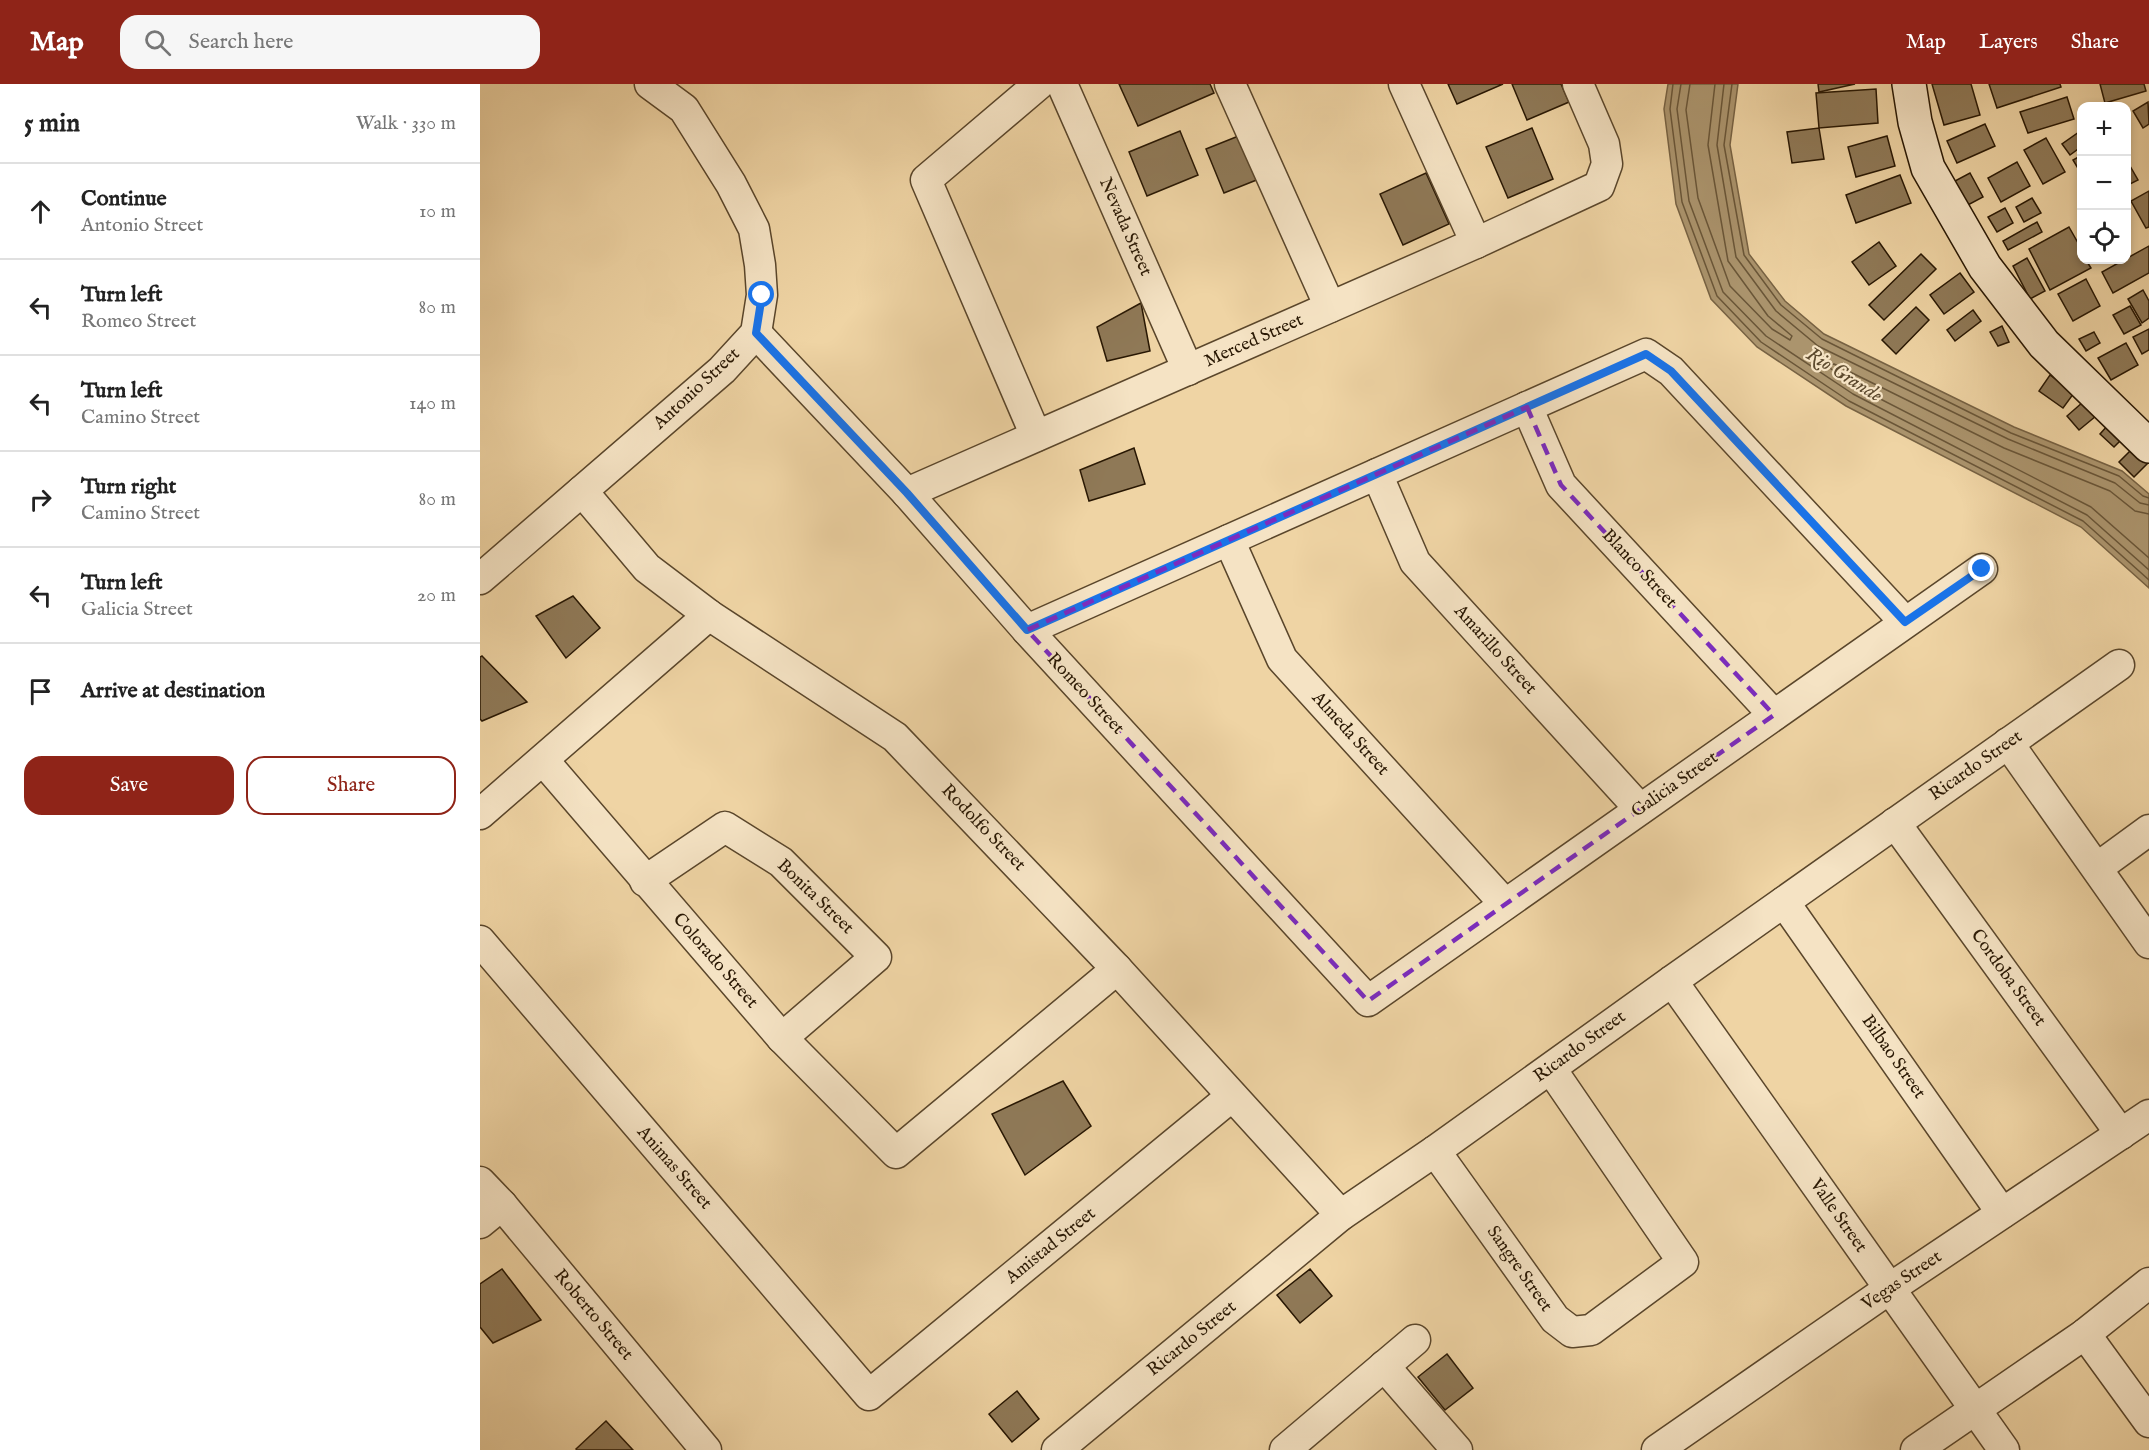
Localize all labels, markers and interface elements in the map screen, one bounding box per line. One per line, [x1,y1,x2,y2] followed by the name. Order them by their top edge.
[120,15,540,69] search box
[30,25,84,60] text: Map
[141,26,174,59] icon: search
[189,28,293,56] text: Search here
[1906,29,1946,56] text: Map
[1979,29,2038,56] text: Layers
[2071,29,2119,56] text: Share
[2077,102,2131,264] map controls
[2077,102,2131,156] button: +
[24,107,80,140] text: 5 min
[356,111,456,136] text: Walk · 330 m
[2077,156,2131,210] button: −
[1093,174,1157,280] street label: Nevada Street
[81,185,167,213] text: Continue
[24,195,57,228] icon: ahead
[419,199,456,224] text: 10 m
[2077,210,2131,264] button: locate
[81,213,203,238] text: Antonio Street
[81,281,163,309] text: Turn left
[748,281,774,307] route start
[24,291,57,324] icon: left
[419,295,456,320] text: 80 m
[81,309,196,334] text: Romeo Street
[1201,309,1307,373] street label: Merced Street
[1801,342,1887,408] water label: Rio Grande
[648,343,745,436] street label: Antonio Street
[81,377,163,405] text: Turn left
[24,387,57,420] icon: left
[409,391,456,416] text: 140 m
[81,405,200,430] text: Camino Street
[81,473,176,501] text: Turn right
[24,483,57,516] icon: right
[419,487,456,512] text: 80 m
[81,501,200,526] text: Camino Street
[1596,524,1682,614] street label: Blanco Street
[1968,555,1994,581] route end
[81,569,163,597] text: Turn left
[24,579,57,612] icon: left
[417,583,456,608] text: 20 m
[81,597,193,622] text: Galicia Street
[1448,599,1541,700] street label: Amarillo Street
[1041,648,1129,740] street label: Romeo Street
[24,675,57,708] icon: arrive
[81,677,265,705] text: Arrive at destination
[1306,686,1394,781] street label: Almeda Street
[1925,725,2027,807] street label: Ricardo Street
[1627,747,1723,823] street label: Galicia Street
[24,756,234,815] button: Save
[246,756,456,815] button: Share
[936,780,1030,876] street label: Rodolfo Street
[772,855,858,939] street label: Bonita Street
[667,908,763,1014] street label: Colorado Street
[1965,925,2051,1031] street label: Cordoba Street
[1529,1006,1631,1088] street label: Ricardo Street
[1856,1011,1930,1103] street label: Bilbao Street
[631,1121,717,1215] street label: Animas Street
[1804,1174,1872,1257] street label: Valle Street
[1000,1203,1101,1290] street label: Amistad Street
[1481,1221,1557,1317] street label: Sangre Street
[1857,1246,1946,1317] street label: Vegas Street
[548,1265,638,1365] street label: Roberto Street
[1143,1296,1241,1382] street label: Ricardo Street

